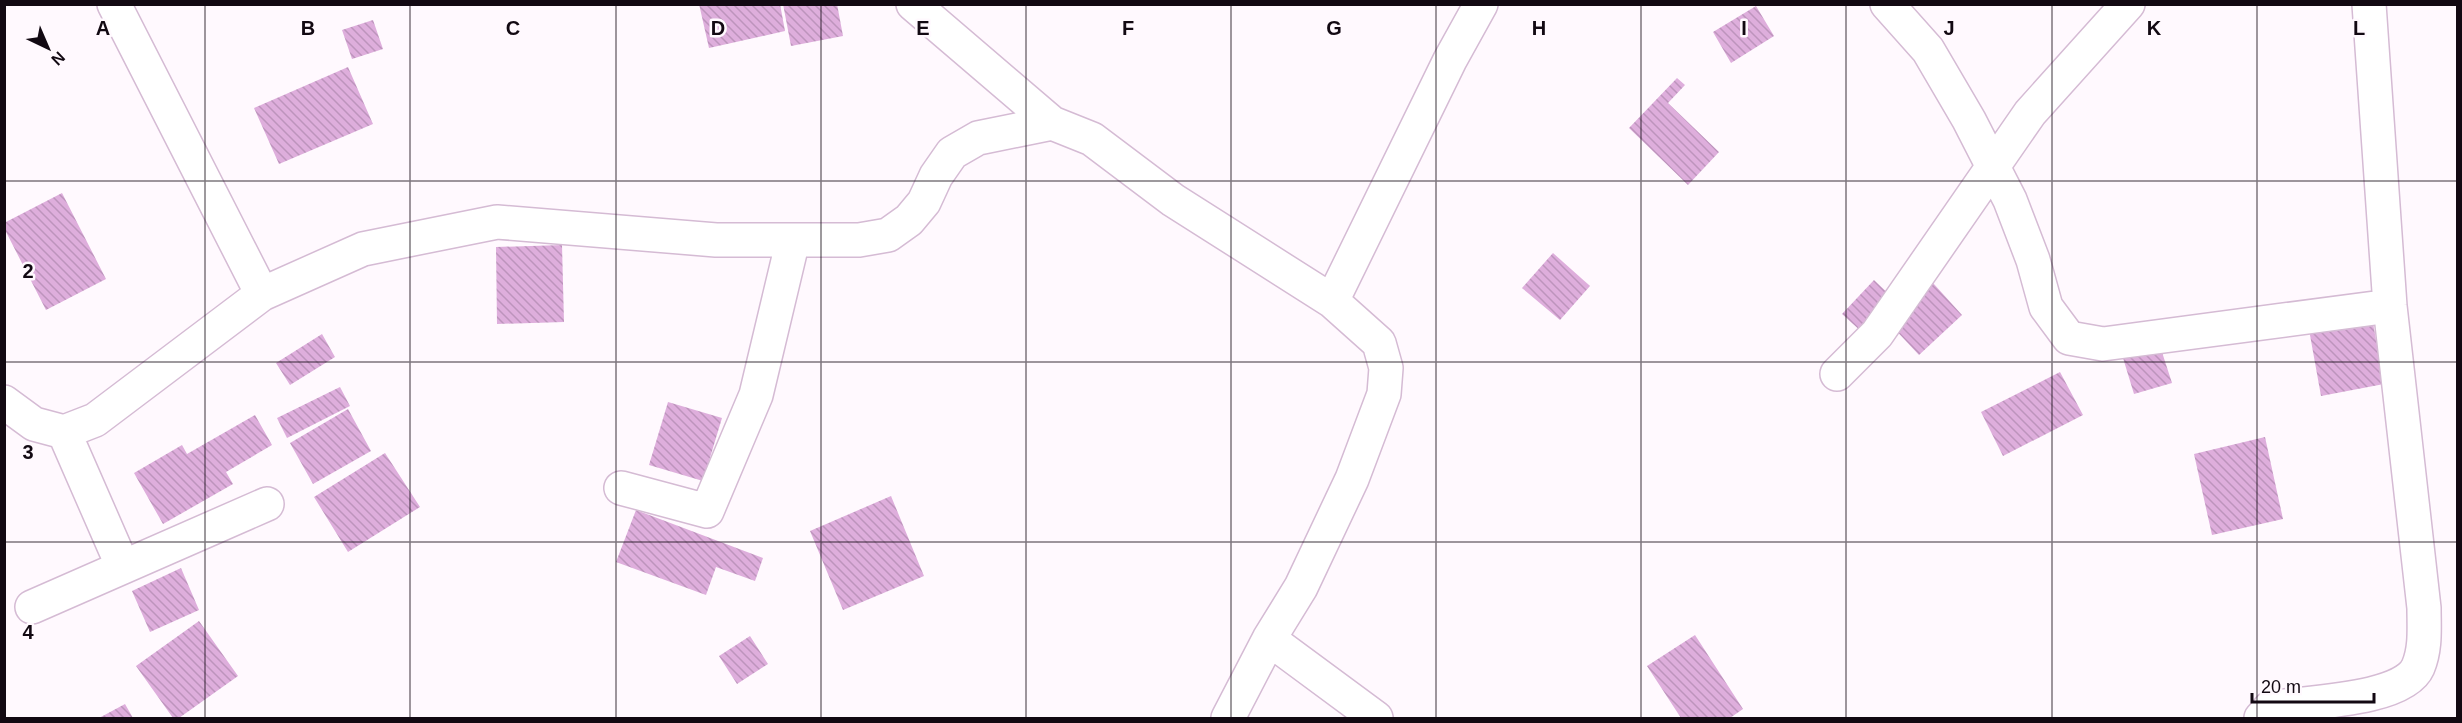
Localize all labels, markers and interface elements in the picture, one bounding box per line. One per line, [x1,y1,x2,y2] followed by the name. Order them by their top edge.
[96,17,110,39] text: A
[301,17,315,39] text: B
[506,17,520,39] text: C
[711,17,725,39] text: D
[916,17,930,39] text: E
[1122,17,1134,39] text: F
[1326,17,1342,39] text: G
[1532,17,1546,39] text: H
[1741,17,1747,39] text: I
[1943,17,1955,39] text: J
[2147,17,2162,39] text: K
[2353,17,2365,39] text: L
[18,18,78,78] north arrow
[48,48,68,69] text: N
[22,260,34,282] text: 2
[22,441,34,463] text: 3
[22,621,34,643] text: 4
[2252,666,2374,704] scale bar
[2261,677,2301,697] text: 20 m

